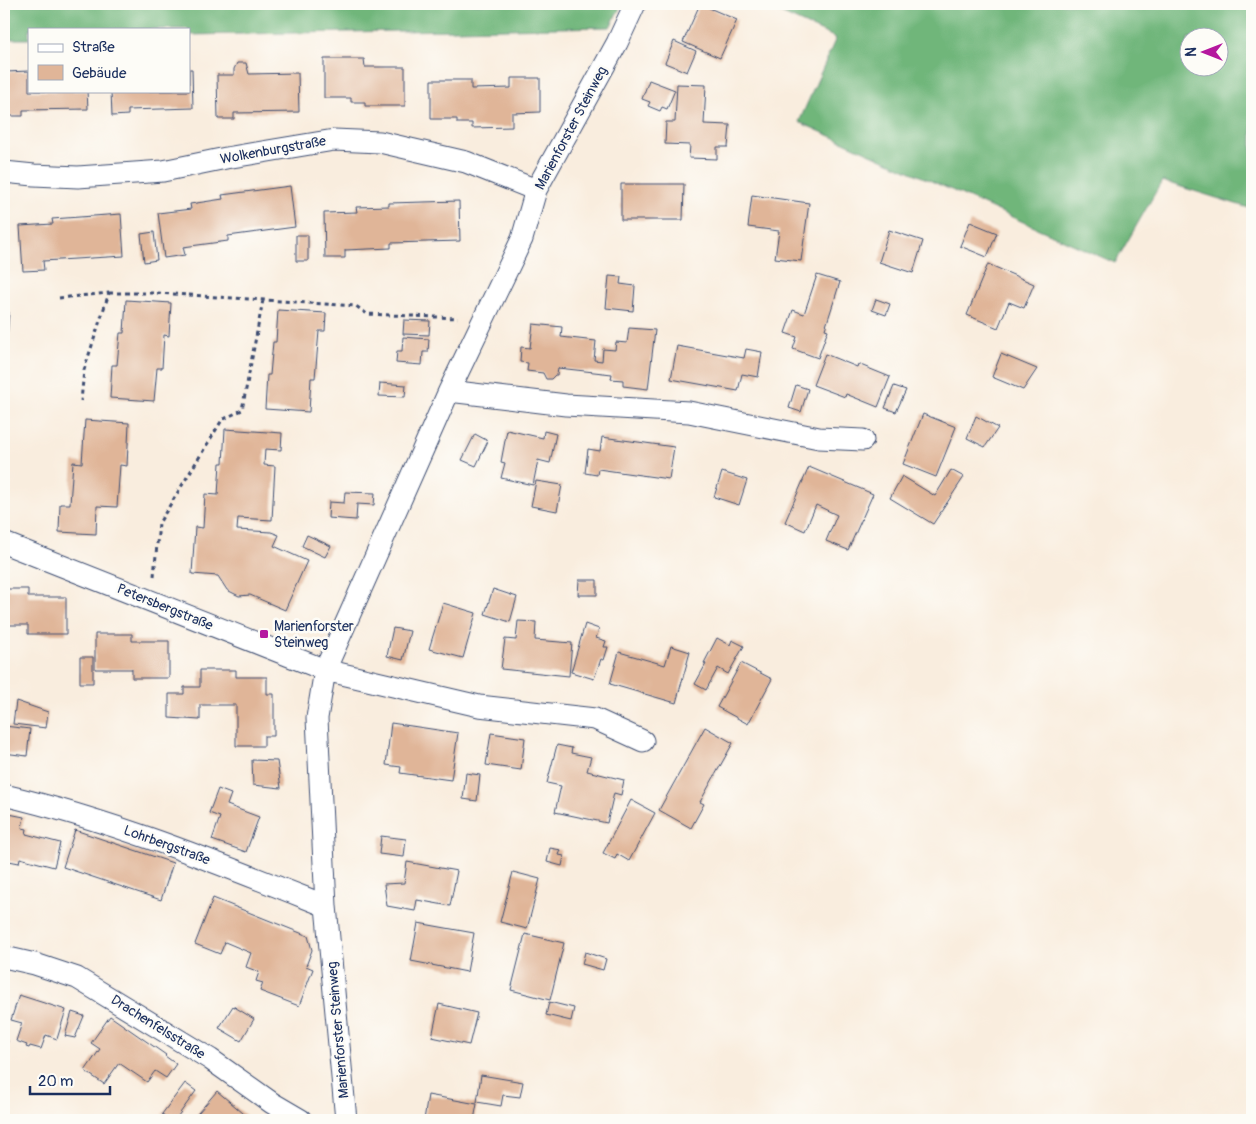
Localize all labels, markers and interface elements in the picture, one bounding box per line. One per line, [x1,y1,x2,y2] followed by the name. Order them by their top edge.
[28,28,190,92] legend
[1178,28,1228,78] north arrow
[72,38,115,57] text: Straße
[1183,47,1200,57] text: N
[531,63,611,193] street label: Marienforster Steinweg
[72,64,127,83] text: Gebäude
[219,132,327,168] street label: Wolkenburgstraße
[114,580,216,634] street label: Petersbergstraße
[274,618,354,651] place label: Marienforster Steinweg
[258,628,270,640] marker: Marienforster Steinweg
[121,821,213,869] street label: Lohrbergstraße
[324,961,352,1099] street label: Marienforster Steinweg
[108,991,208,1063] street label: Drachenfelsstraße
[30,1064,110,1096] scale bar
[38,1072,73,1091] text: 20 m

